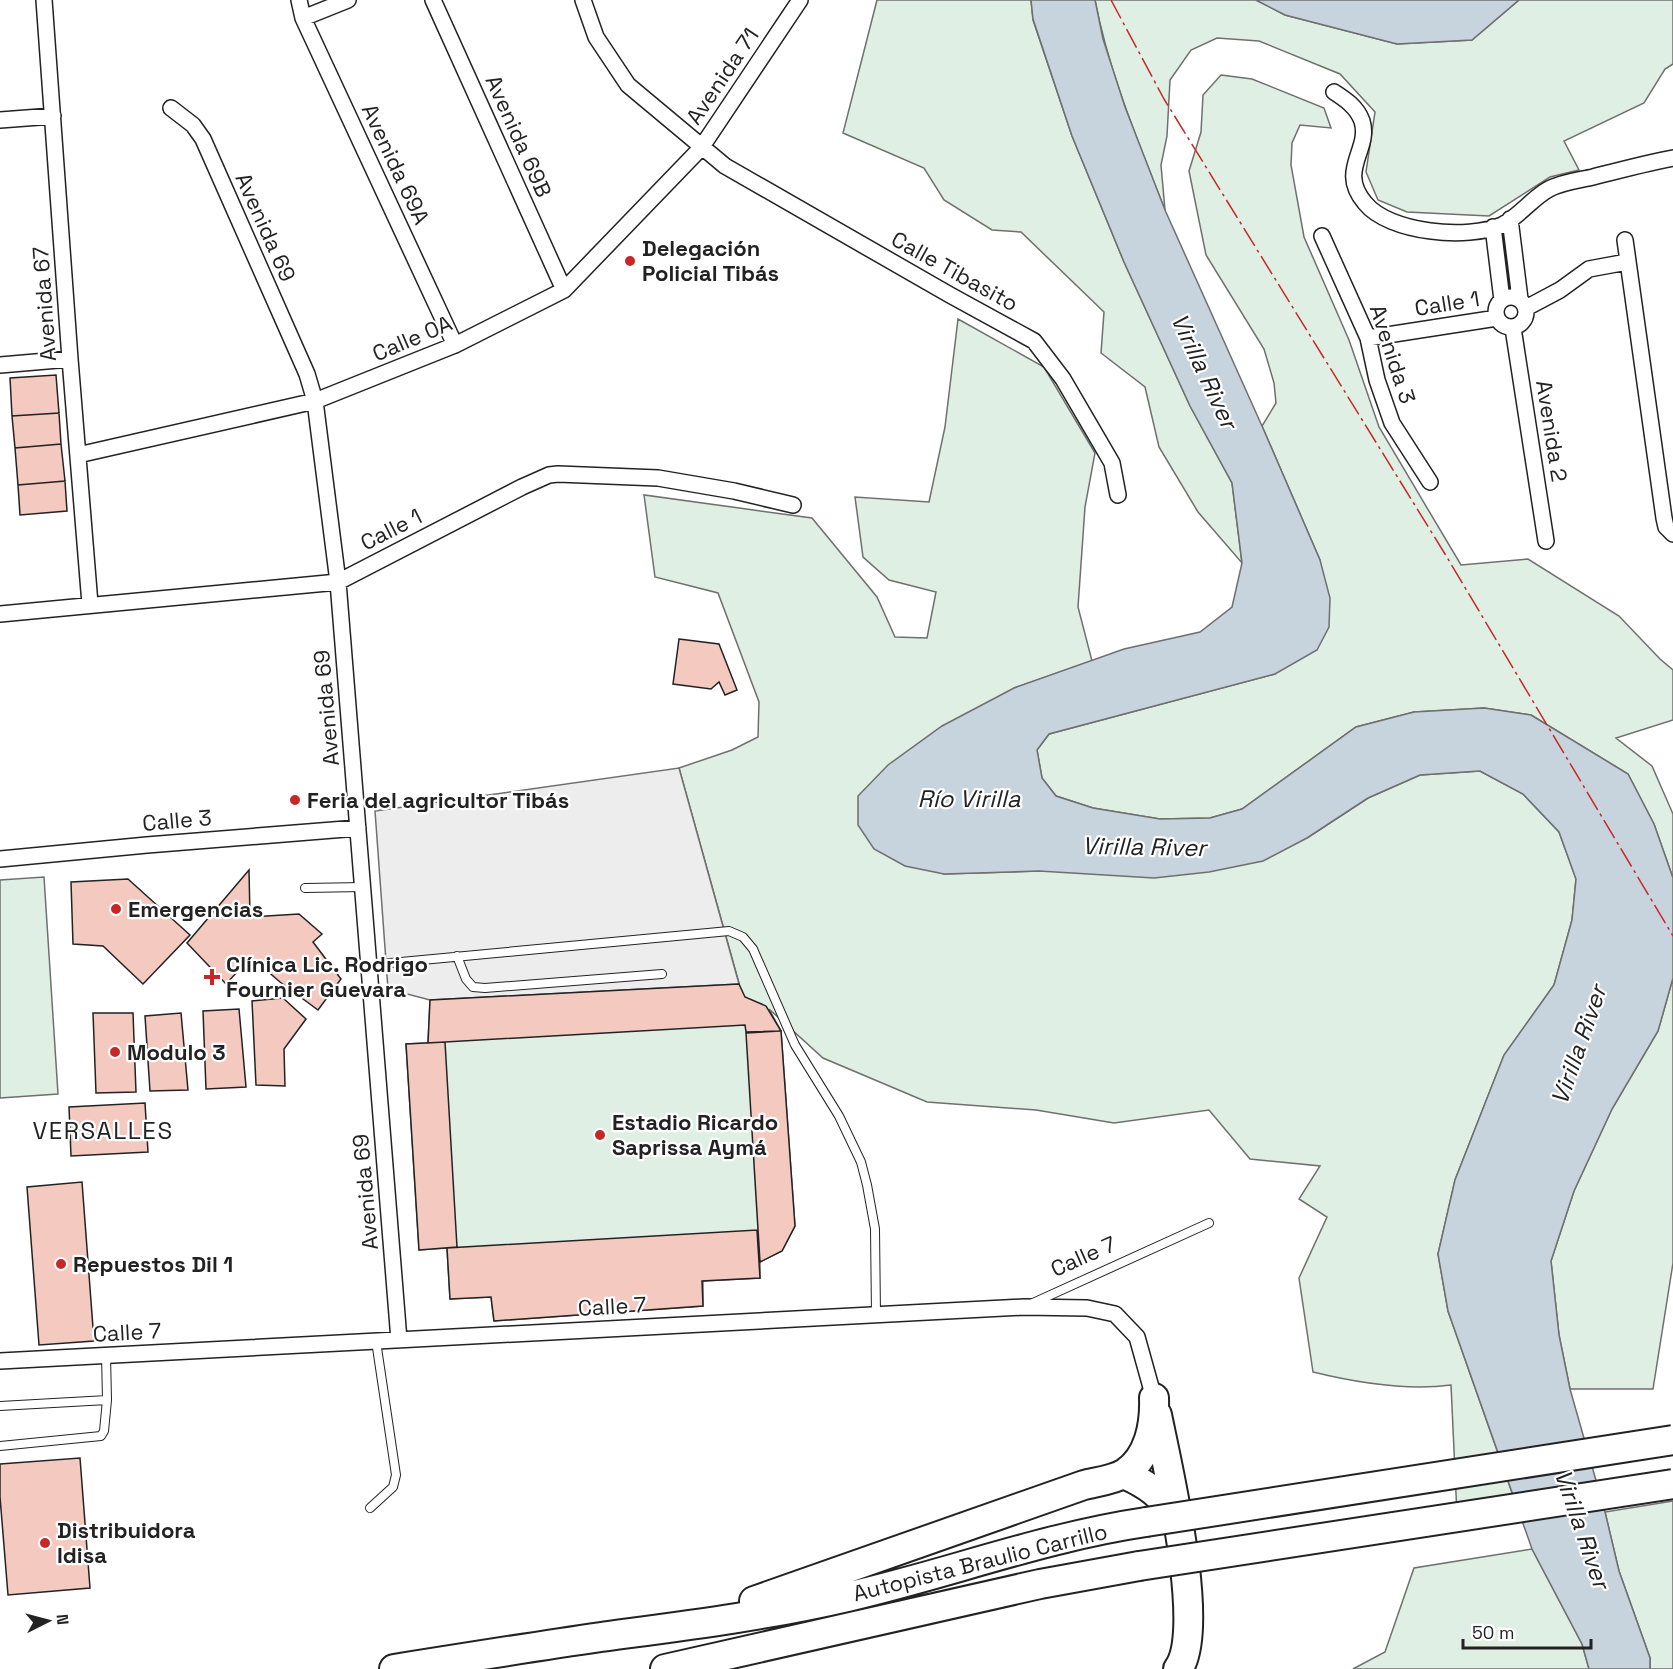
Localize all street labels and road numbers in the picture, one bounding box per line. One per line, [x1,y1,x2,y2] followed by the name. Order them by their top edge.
[679,22,765,130] street label: Avenida 71
[480,71,558,201] street label: Avenida 69B
[356,99,436,229] street label: Avenida 69A
[230,168,302,286] street label: Avenida 69
[887,225,1023,317] street label: Calle Tibasito
[26,246,62,362] street label: Avenida 67
[1412,284,1482,322] street label: Calle 1
[1364,301,1422,407] street label: Avenida 3
[368,309,456,367] street label: Calle 0A
[1530,378,1574,484] street label: Avenida 2
[355,502,427,556] street label: Calle 1
[307,649,345,767] street label: Avenida 69
[141,803,213,837] street label: Calle 3
[346,1133,384,1251] street label: Avenida 69
[1046,1229,1120,1283] street label: Calle 7
[577,1290,647,1322] street label: Calle 7
[92,1316,162,1348] street label: Calle 7
[850,1517,1110,1607] street label: Autopista Braulio Carrillo

